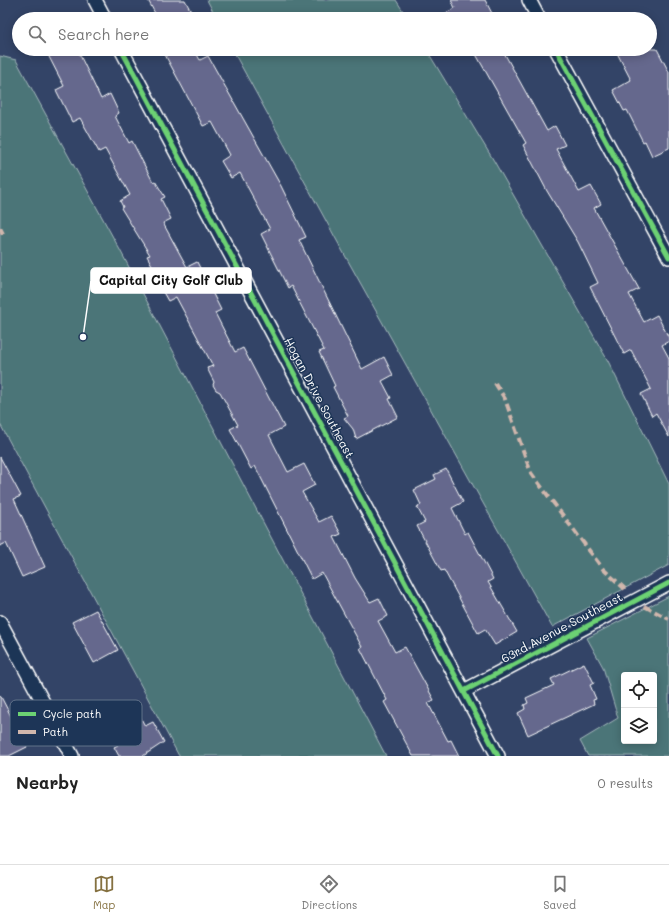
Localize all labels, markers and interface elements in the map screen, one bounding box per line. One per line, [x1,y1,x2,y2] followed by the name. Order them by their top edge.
[12,12,657,56] search box
[26,23,48,45] icon: search
[58,24,149,44] text: Search here
[91,268,251,293] callout: Capital City Golf Club
[99,271,243,289] text: Capital City Golf Club
[281,334,359,461] street label: Hogan Drive Southeast
[498,588,625,666] street label: 63rd Avenue Southeast
[621,672,657,744] map controls
[621,672,657,708] button: locate
[10,700,142,746] legend
[43,706,101,721] text: Cycle path
[621,708,657,744] button: layers
[43,724,68,739] text: Path
[16,771,78,793] text: Nearby
[598,774,653,791] text: 0 results
[93,873,115,912] tab: Map
[301,873,357,912] tab: Directions
[543,873,576,912] tab: Saved

